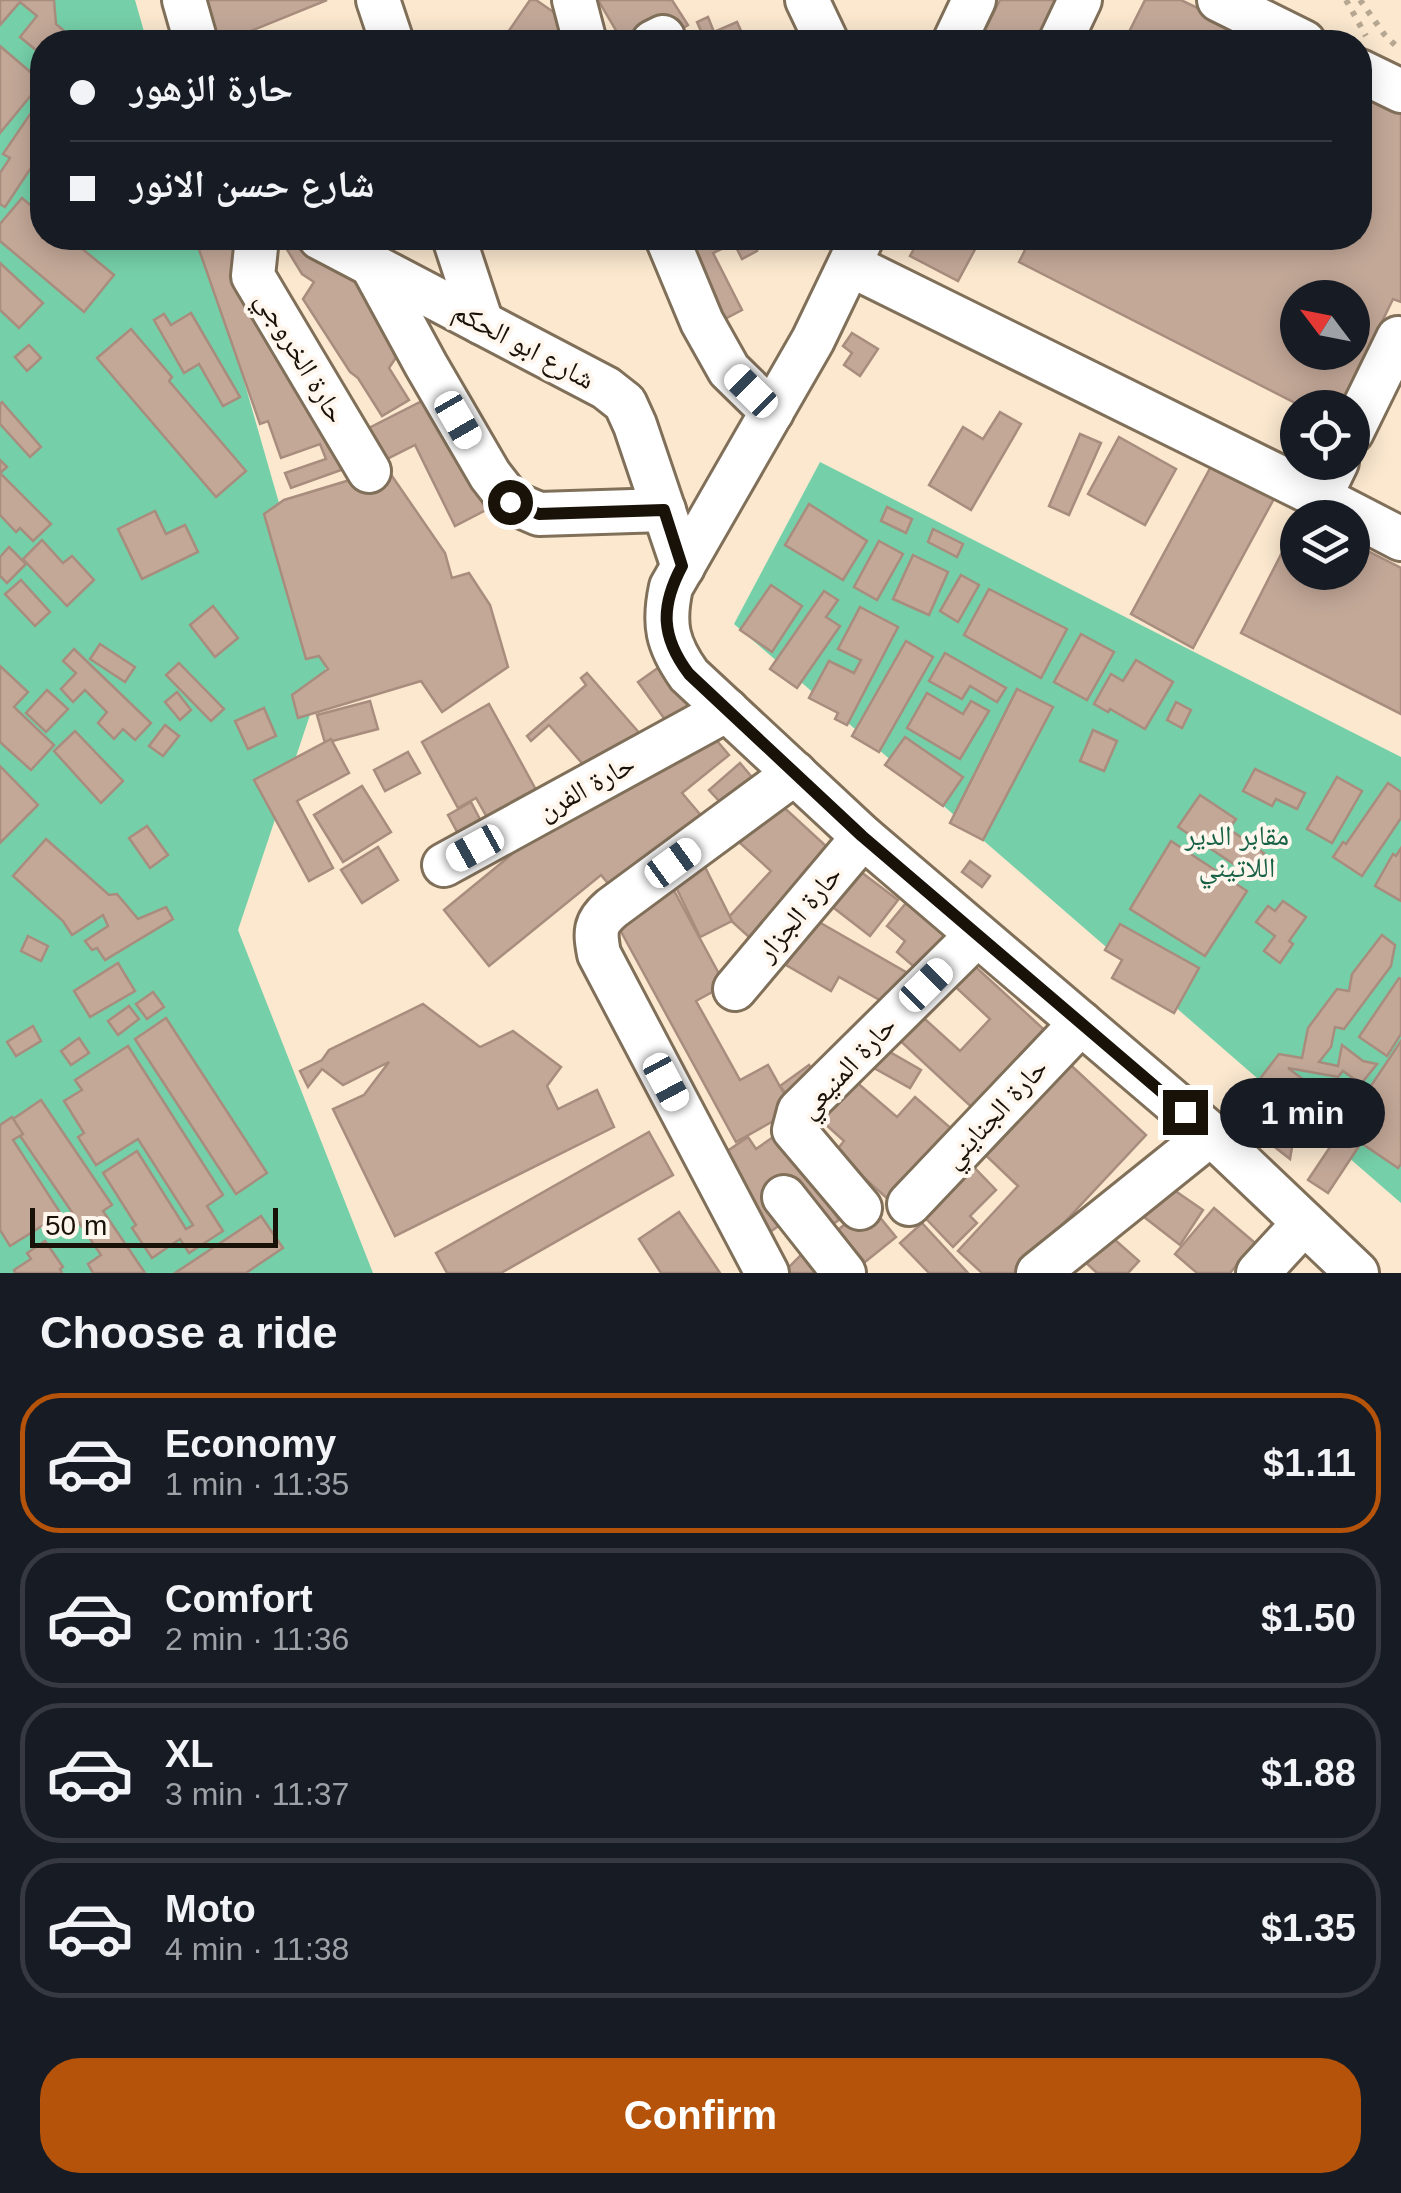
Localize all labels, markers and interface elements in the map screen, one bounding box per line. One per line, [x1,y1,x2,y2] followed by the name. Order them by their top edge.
[130,67,293,109] text: حارة الزهور
[130,163,375,205] text: شارع حسن الانور
[1280,280,1370,370] north arrow
[1280,280,1370,590] map controls
[244,286,352,432] street label: حارة الخروجي
[447,295,600,398] street label: شارع ابو الحكم
[719,359,783,423] car
[430,387,486,453] car
[1280,390,1370,480] button: locate
[488,480,533,525] route start
[1280,500,1370,590] button: layers
[532,748,640,827] street label: حارة الفرن
[441,820,509,876] car
[1184,820,1289,890] park label: مقابر الدير اللاتيني
[640,833,706,893] car
[750,859,848,968] street label: حارة الجزار
[894,953,958,1017] car
[792,1010,907,1129] street label: حارة المنيعي
[639,1048,693,1116] car
[936,1052,1059,1179] street label: حارة الجنايني
[1220,1077,1385,1147] callout: 1 min
[1163,1090,1208,1135] route end
[1261,1095,1344,1131] text: 1 min
[30,1203,278,1248] scale bar
[45,1210,107,1241] text: 50 m
[40,1307,338,1358] text: Choose a ride
[45,1418,135,1508] icon: car
[165,1423,336,1465] text: Economy
[1263,1442,1356,1484] text: $1.11
[165,1466,349,1502] text: 1 min · 11:35
[45,1573,135,1663] icon: car
[165,1578,313,1620] text: Comfort
[1261,1597,1356,1639] text: $1.50
[165,1621,349,1657] text: 2 min · 11:36
[45,1728,135,1818] icon: car
[165,1733,214,1775] text: XL
[1261,1752,1356,1794] text: $1.88
[165,1776,349,1812] text: 3 min · 11:37
[45,1883,135,1973] icon: car
[165,1888,256,1930] text: Moto
[1261,1907,1356,1949] text: $1.35
[165,1931,349,1967] text: 4 min · 11:38
[40,2058,1361,2173] button: Confirm

